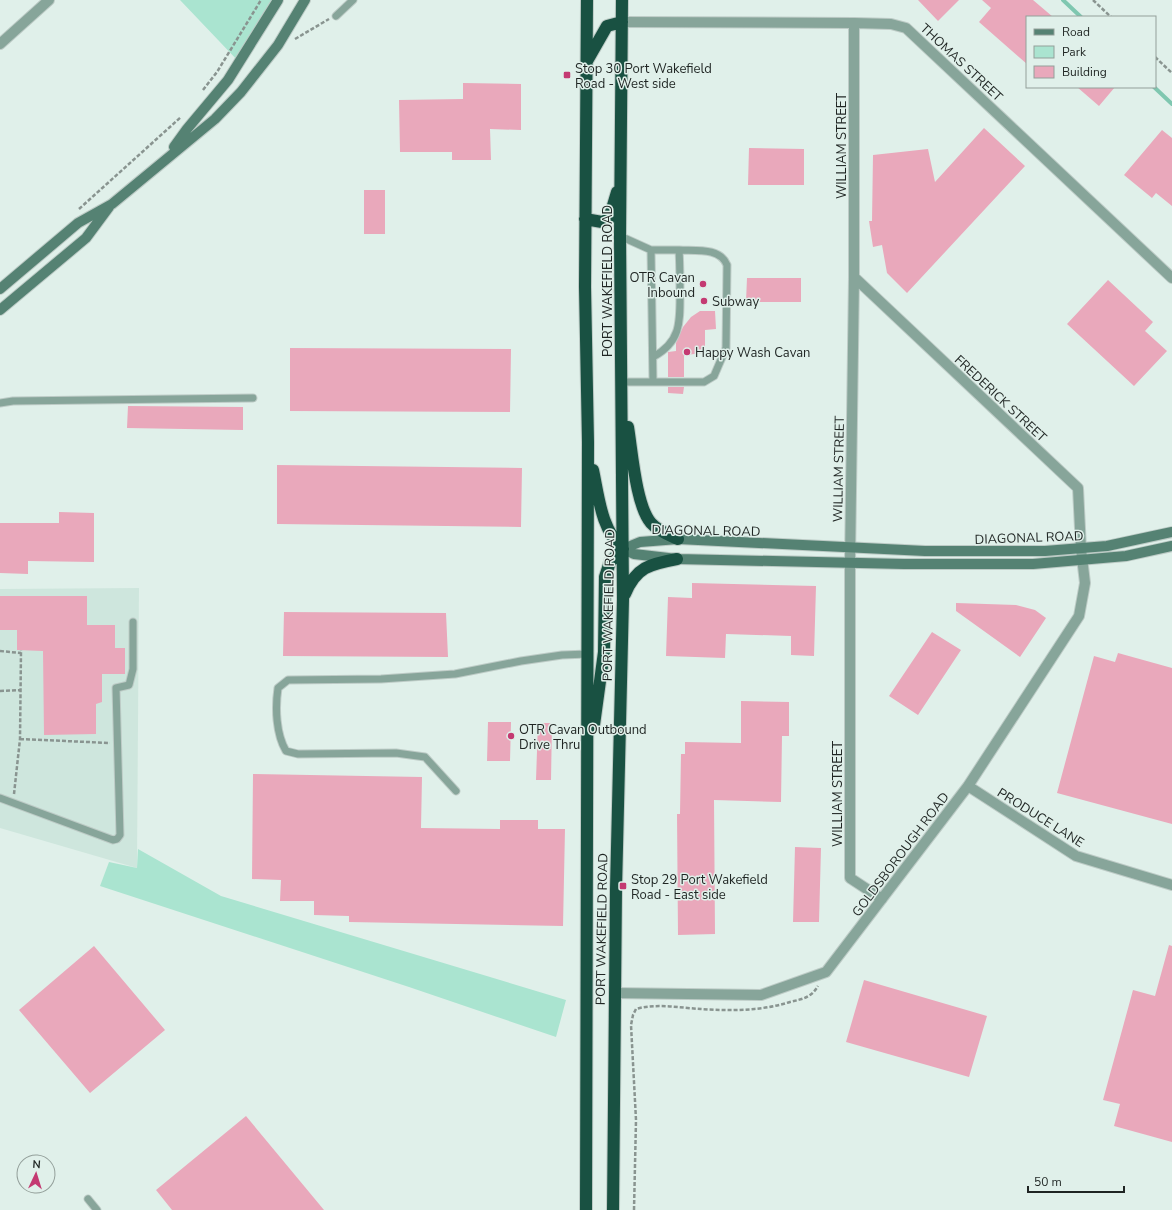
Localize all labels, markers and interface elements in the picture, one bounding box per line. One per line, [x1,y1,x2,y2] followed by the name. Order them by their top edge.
[1026,16,1156,88] legend
[916,20,1007,106] street label: THOMAS STREET
[1062,24,1090,40] text: Road
[1062,44,1087,60] text: Park
[575,60,712,93] place label: Stop 30 Port Wakefield Road - West side
[1062,64,1107,80] text: Building
[562,70,572,80] marker: Stop 30 Port Wakefield Road - West side
[833,93,851,199] street label: WILLIAM STREET
[599,205,617,357] street label: PORT WAKEFIELD ROAD
[630,269,695,302] place label: OTR Cavan Inbound
[698,279,708,289] marker: OTR Cavan Inbound
[712,293,759,311] place label: Subway
[699,296,709,306] marker: Subway
[695,344,811,362] place label: Happy Wash Cavan
[682,347,692,357] marker: Happy Wash Cavan
[950,351,1050,446] street label: FREDERICK STREET
[829,416,849,522] street label: WILLIAM STREET
[651,521,761,541] street label: DIAGONAL ROAD
[974,527,1084,549] street label: DIAGONAL ROAD
[599,529,619,681] street label: PORT WAKEFIELD ROAD
[519,721,647,754] place label: OTR Cavan Outbound Drive Thru
[506,731,516,741] marker: OTR Cavan Outbound Drive Thru
[829,741,847,847] street label: WILLIAM STREET
[994,784,1087,852] street label: PRODUCE LANE
[848,789,953,920] street label: GOLDSBOROUGH ROAD
[592,853,612,1005] street label: PORT WAKEFIELD ROAD
[631,871,768,904] place label: Stop 29 Port Wakefield Road - East side
[618,881,628,891] marker: Stop 29 Port Wakefield Road - East side
[16,1154,56,1194] north arrow
[32,1157,41,1172] text: N
[1028,1168,1124,1194] scale bar
[1034,1174,1062,1190] text: 50 m

